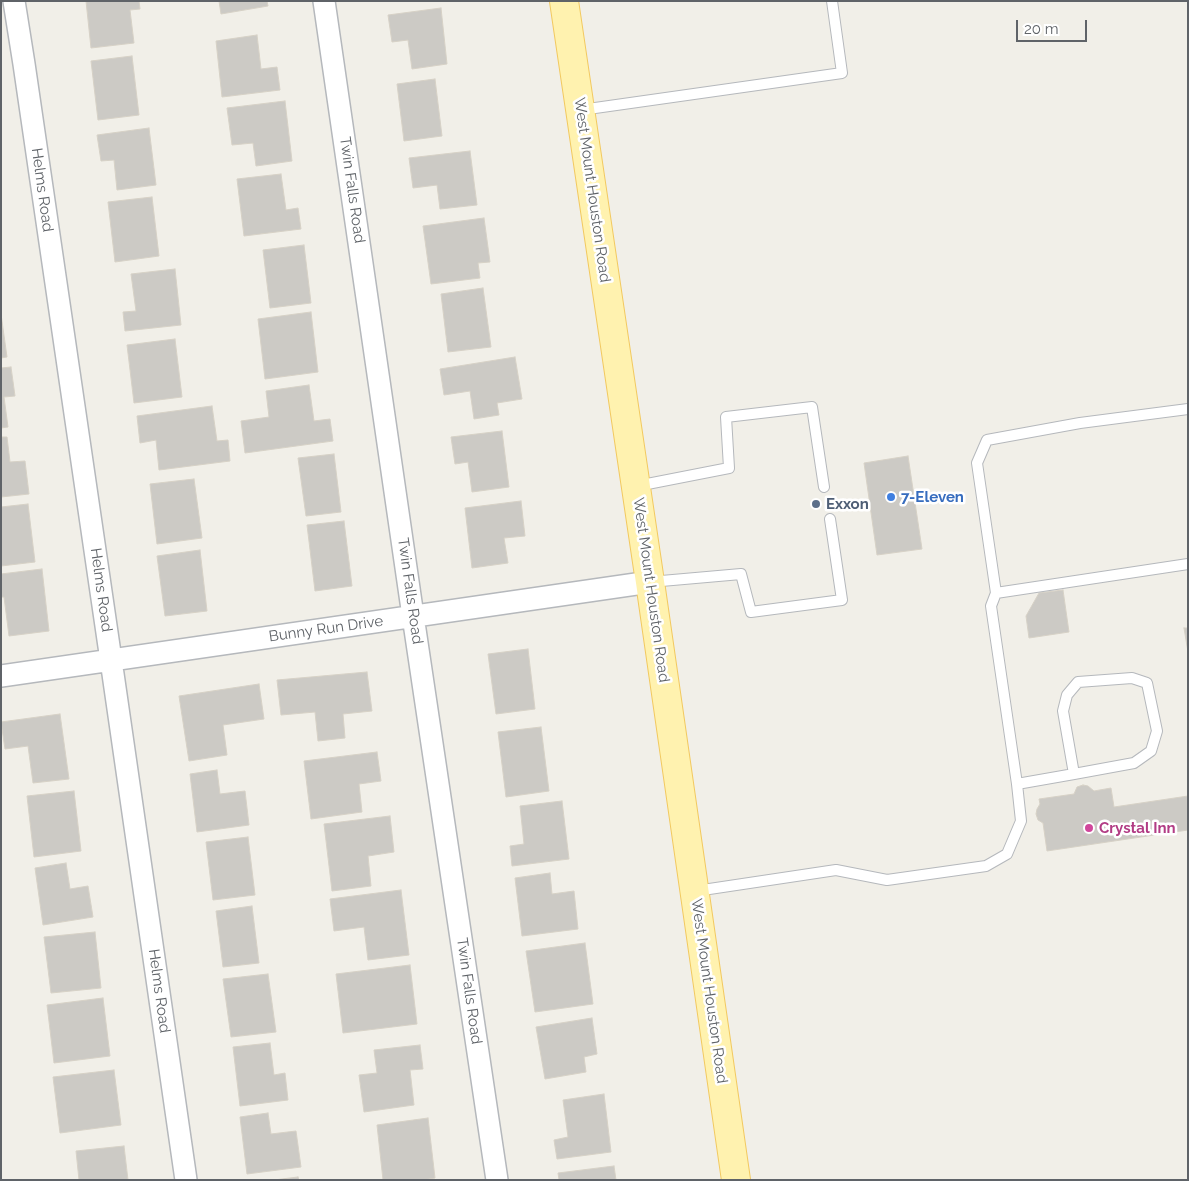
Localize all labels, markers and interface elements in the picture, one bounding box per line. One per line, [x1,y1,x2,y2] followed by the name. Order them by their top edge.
[1019,10,1090,42] scale bar
[1024,20,1059,38] text: 20 m
[570,96,614,284] street label: West Mount Houston Road
[336,136,368,244] street label: Twin Falls Road
[27,147,57,233] street label: Helms Road
[901,488,964,506] place label: 7-Eleven
[885,491,897,503] marker: 7-Eleven
[826,495,869,513] place label: Exxon
[629,496,673,684] street label: West Mount Houston Road
[810,498,822,510] marker: Exxon
[394,537,426,645] street label: Twin Falls Road
[86,547,116,633] street label: Helms Road
[268,612,384,646] street label: Bunny Run Drive
[1099,819,1176,837] place label: Crystal Inn
[1083,822,1095,834] marker: Crystal Inn
[687,897,731,1085] street label: West Mount Houston Road
[453,937,485,1045] street label: Twin Falls Road
[144,948,174,1034] street label: Helms Road

